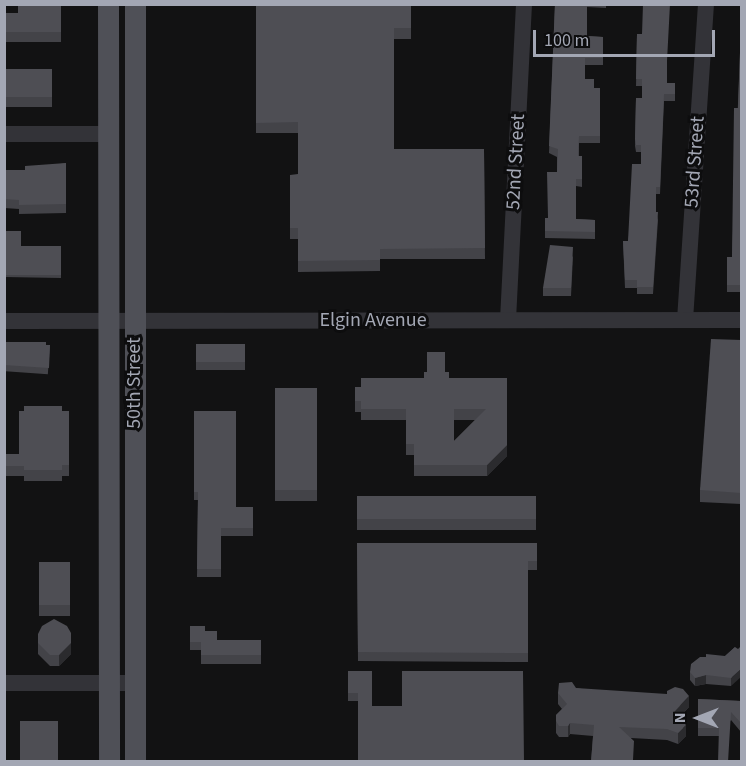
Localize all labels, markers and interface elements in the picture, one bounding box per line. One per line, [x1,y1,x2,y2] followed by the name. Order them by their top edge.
[536,18,718,56] scale bar
[544,28,589,53] text: 100 m
[502,113,530,211] street label: 52nd Street
[680,115,710,209] street label: 53rd Street
[319,308,427,332] street label: Elgin Avenue
[122,337,146,429] street label: 50th Street
[668,688,728,748] north arrow
[669,713,691,723] text: N

